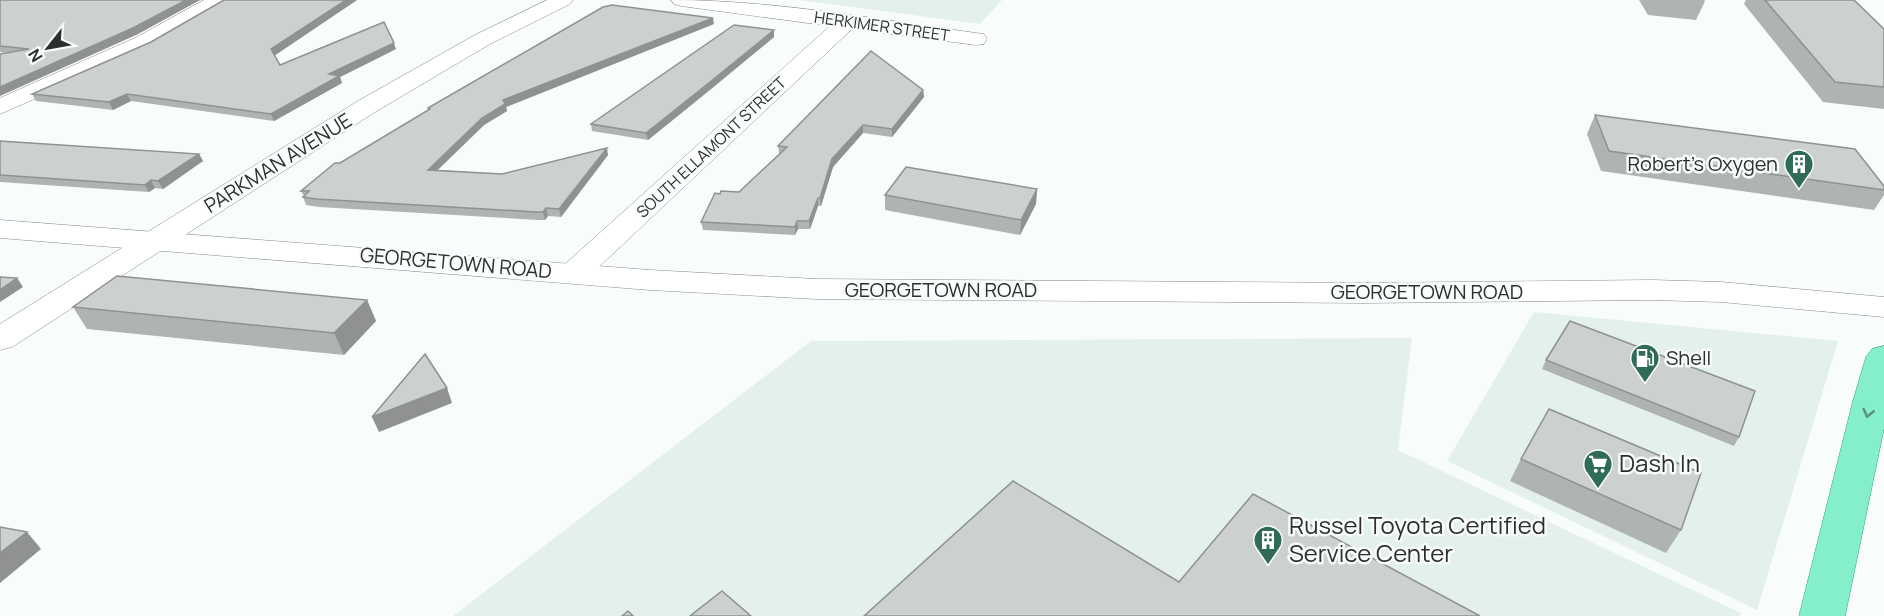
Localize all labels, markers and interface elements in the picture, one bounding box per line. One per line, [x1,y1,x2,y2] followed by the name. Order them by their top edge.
[813,6,952,46] street label: HERKIMER STREET
[18,18,78,78] north arrow
[23,45,48,66] text: N
[631,71,791,222] street label: SOUTH ELLAMONT STREET
[199,106,357,219] street label: PARKMAN AVENUE
[1783,148,1815,190] building icon: Robert's Oxygen
[1627,150,1778,177] place label: Robert's Oxygen
[359,241,553,284] street label: GEORGETOWN ROAD
[845,276,1037,303] street label: GEORGETOWN ROAD
[1331,278,1523,305] street label: GEORGETOWN ROAD
[1629,342,1661,384] fuel station icon: Shell
[1666,344,1711,371] place label: Shell
[1862,408,1875,418] one-way arrow
[1619,446,1700,479] place label: Dash In
[1582,448,1614,490] supermarket icon: Dash In
[1289,508,1546,569] place label: Russel Toyota Certified Service Center
[1252,524,1284,566] building icon: Russel Toyota Certified Service Center

